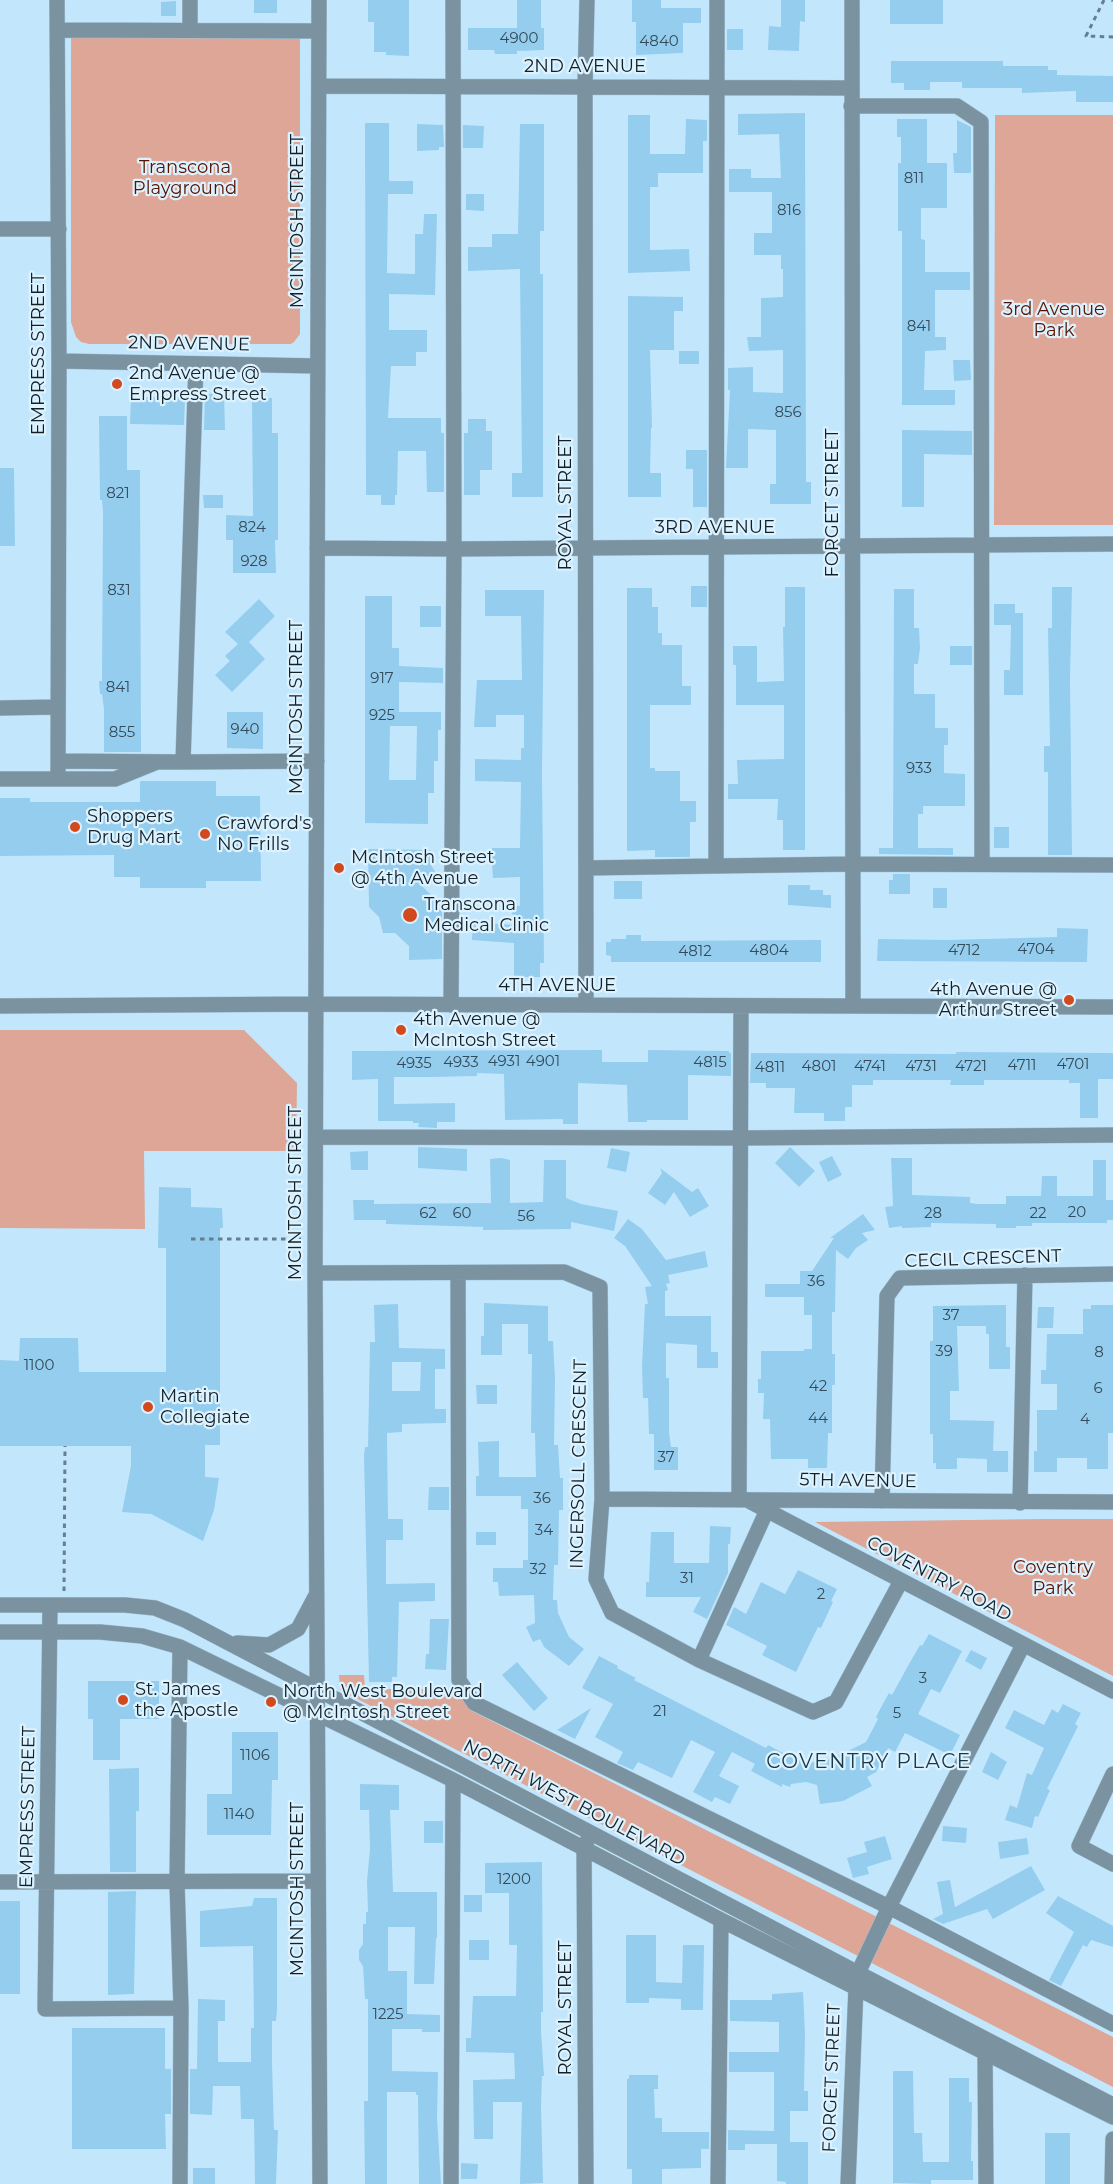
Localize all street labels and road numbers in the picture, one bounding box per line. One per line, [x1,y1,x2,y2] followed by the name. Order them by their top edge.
[524,56,646,78] street label: 2ND AVENUE
[287,134,309,308] street label: MCINTOSH STREET
[28,273,50,435] street label: EMPRESS STREET
[128,332,250,356] street label: 2ND AVENUE
[822,428,844,578] street label: FORGET STREET
[555,435,577,571] street label: ROYAL STREET
[655,517,775,539] street label: 3RD AVENUE
[286,620,308,794] street label: MCINTOSH STREET
[498,975,616,997] street label: 4TH AVENUE
[285,1106,307,1280] street label: MCINTOSH STREET
[904,1245,1062,1273] street label: CECIL CRESCENT
[566,1359,592,1569] street label: INGERSOLL CRESCENT
[799,1469,917,1493] street label: 5TH AVENUE
[863,1532,1015,1626] street label: COVENTRY ROAD
[16,1726,40,1888] street label: EMPRESS STREET
[459,1735,689,1871] street label: NORTH WEST BOULEVARD
[287,1802,309,1976] street label: MCINTOSH STREET
[555,1940,577,2076] street label: ROYAL STREET
[819,2003,845,2153] street label: FORGET STREET

